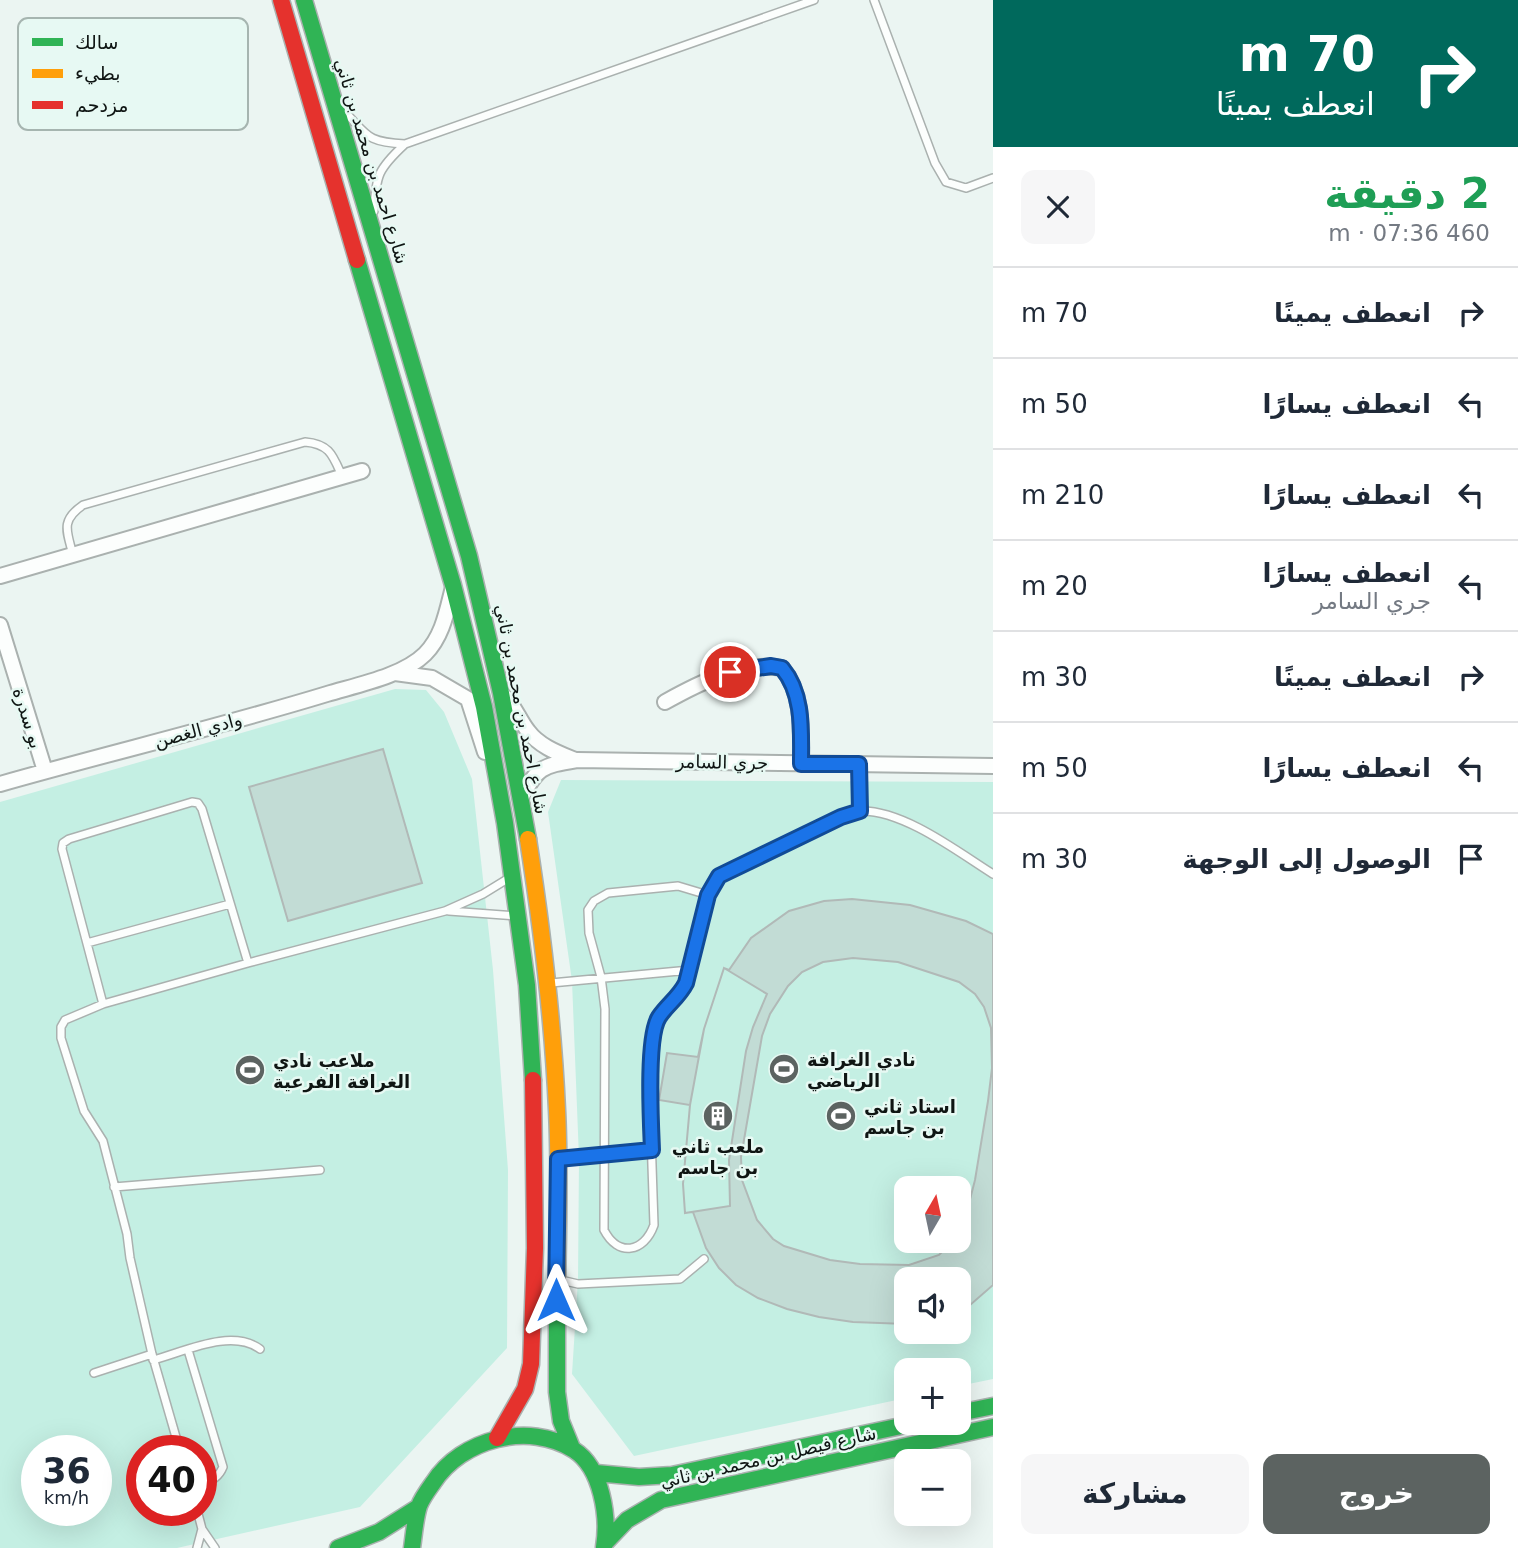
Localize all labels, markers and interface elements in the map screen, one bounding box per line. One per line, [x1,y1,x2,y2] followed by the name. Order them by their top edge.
[18,18,248,130] legend
[1239,26,1375,83] text: 70 m
[1399,28,1490,119] icon: right
[75,31,119,53] text: سالك
[330,56,413,267] street label: شارع احمد بن محمد بن ثاني
[75,62,121,85] text: بطيء
[1216,85,1375,123] text: انعطف يمينًا
[75,94,129,117] text: مزدحم
[1324,169,1490,218] text: 2 دقيقة
[1021,170,1095,244] button: close
[1328,220,1490,246] text: 460 m · 07:36
[1452,294,1490,332] icon: right
[1021,298,1088,328] text: 70 m
[1274,298,1431,328] text: انعطف يمينًا
[1452,385,1490,423] icon: left
[1021,389,1088,419] text: 50 m
[1262,389,1431,419] text: انعطف يسارًا
[1452,476,1490,514] icon: left
[1021,480,1104,510] text: 210 m
[1262,480,1431,510] text: انعطف يسارًا
[1262,558,1431,588] text: انعطف يسارًا
[1452,567,1490,605] icon: left
[1021,571,1088,601] text: 20 m
[1313,588,1431,614] text: جري السامر
[490,602,553,816] street label: شارع احمد بن محمد بن ثاني
[700,642,760,702] pin
[711,653,749,691] icon: arrive
[1452,658,1490,696] icon: right
[1021,662,1088,692] text: 30 m
[1274,662,1431,692] text: انعطف يمينًا
[8,685,47,751] street label: بو سدرة
[152,708,244,753] street label: وادي الغصن
[1452,749,1490,787] icon: left
[675,751,768,774] street label: جري السامر
[1021,753,1088,783] text: 50 m
[1262,753,1431,783] text: انعطف يسارًا
[1452,840,1490,878] icon: arrive
[1021,844,1088,874] text: 30 m
[1182,844,1431,874] text: الوصول إلى الوجهة
[807,1049,916,1092] place label: نادي الغرافة الرياضي
[273,1050,410,1093] place label: ملاعب نادي الغرافة الفرعية
[767,1052,801,1086] sports icon: نادي الغرافة الرياضي
[233,1053,267,1087] sports icon: ملاعب نادي الغرافة الفرعية
[864,1096,956,1139] place label: استاد ثاني بن جاسم
[701,1099,735,1133] building icon: ملعب ثاني بن جاسم
[824,1099,858,1133] sports icon: استاد ثاني بن جاسم
[672,1136,764,1179] place label: ملعب ثاني بن جاسم
[894,1176,971,1253] north arrow
[894,1176,971,1526] map controls
[519,1263,593,1337] position arrow
[894,1267,971,1344] button: sound
[894,1358,971,1435] button: +
[658,1422,878,1493] street label: شارع فيصل بن محمد بن ثاني
[126,1435,217,1526] speed limit sign: 40
[894,1449,971,1526] button: −
[42,1451,91,1491] text: 36
[1021,1454,1249,1534] button: مشاركة
[1263,1454,1490,1534] button: خروج
[44,1487,89,1508] text: km/h

